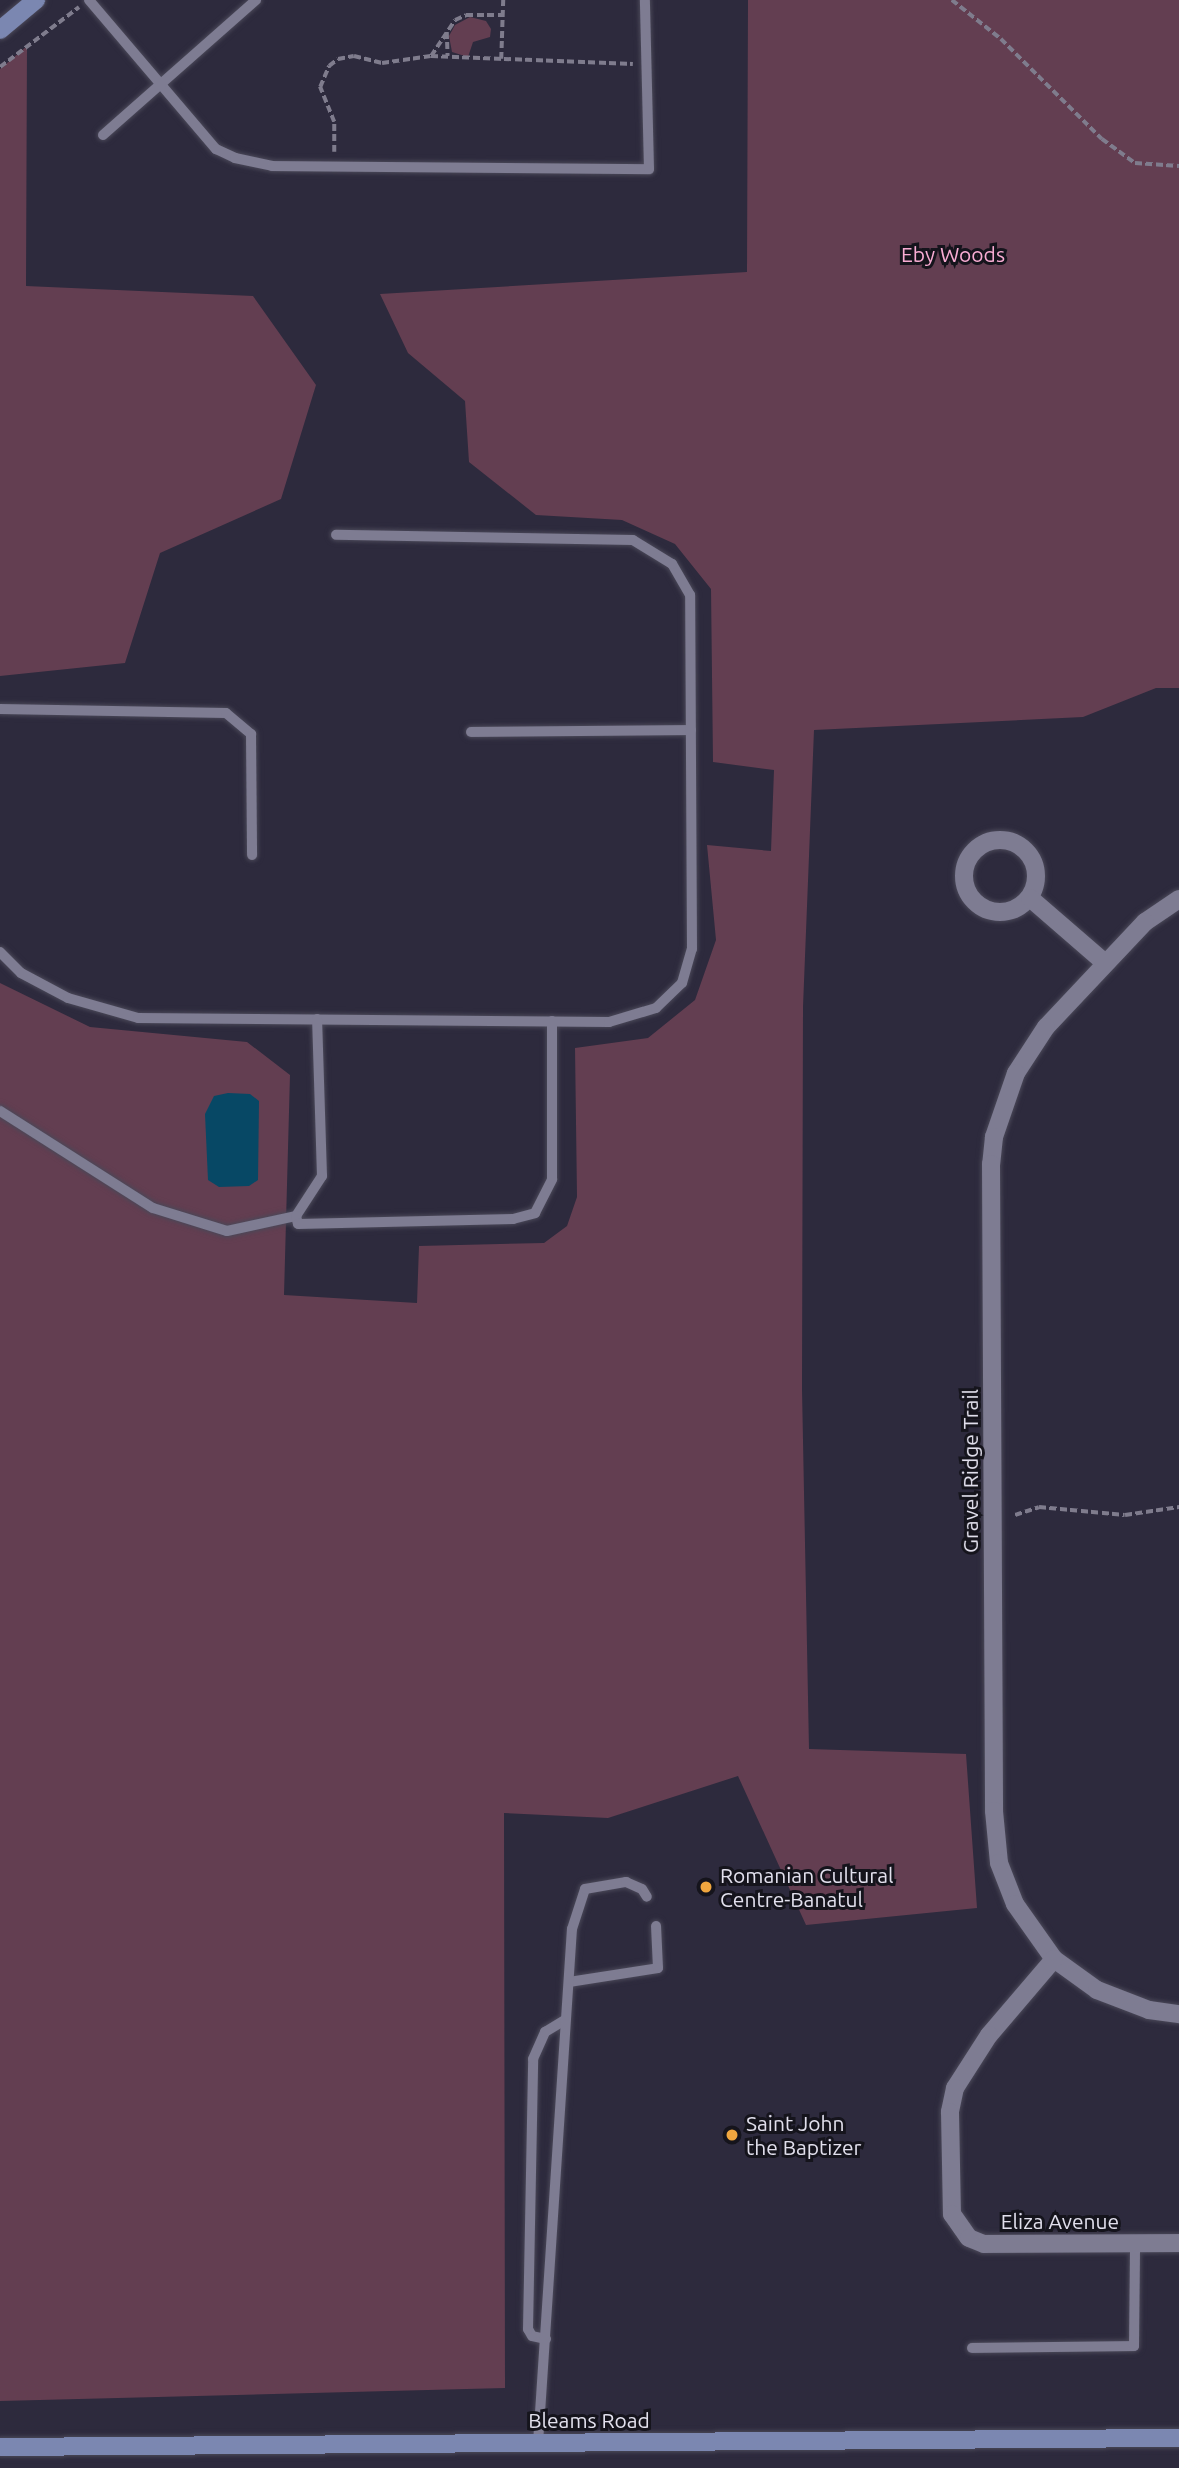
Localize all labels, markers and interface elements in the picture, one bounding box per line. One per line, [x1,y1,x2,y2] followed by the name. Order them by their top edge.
[901,241,1005,267] park label: Eby Woods
[957,1389,983,1553] street label: Gravel Ridge Trail
[720,1862,894,1912] place label: Romanian Cultural Centre-Banatul
[698,1879,714,1895] marker: Romanian Cultural Centre-Banatul
[746,2110,861,2160] place label: Saint John the Baptizer
[724,2127,740,2143] marker: Saint John the Baptizer
[1001,2208,1119,2234] street label: Eliza Avenue
[528,2407,650,2433] street label: Bleams Road

